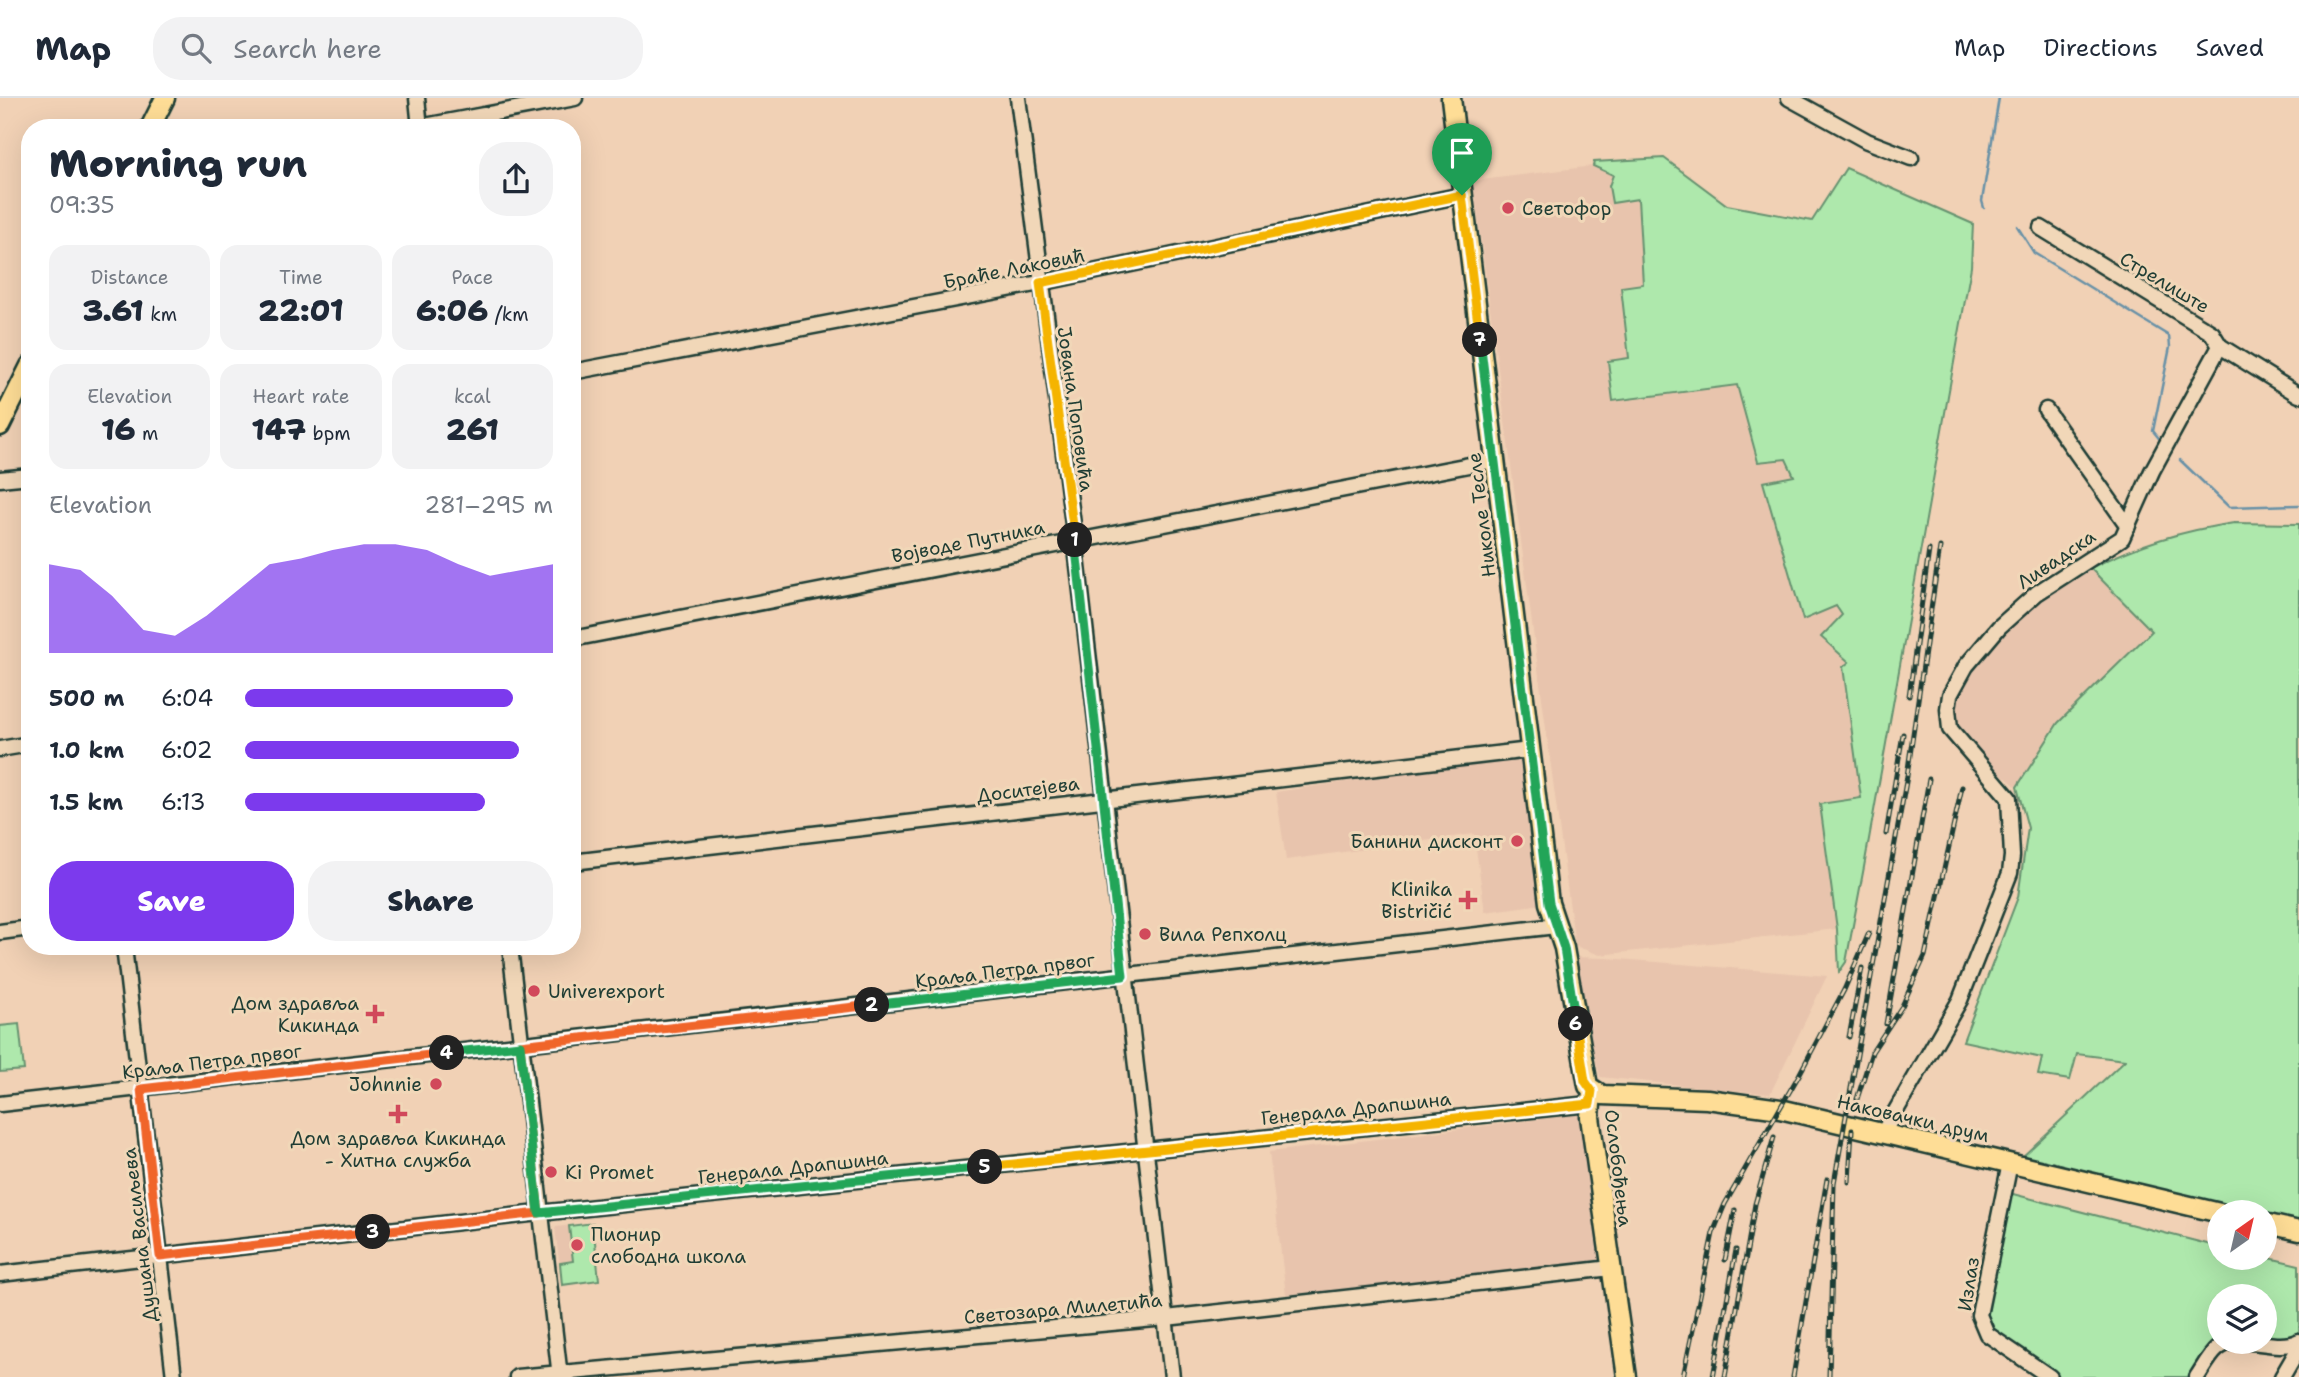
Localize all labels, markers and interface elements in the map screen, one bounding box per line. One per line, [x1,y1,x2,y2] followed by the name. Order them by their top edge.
[153,17,643,80] search box
[35,26,111,71] text: Map
[177,29,215,67] icon: search
[233,31,382,66] text: Search here
[1954,32,2005,64] text: Map
[2043,32,2158,64] text: Directions
[2196,32,2264,64] text: Saved
[1432,123,1492,195] pin
[1443,134,1481,172] icon: arrive
[49,138,307,189] text: Morning run
[479,142,553,216] button: share
[49,190,115,220] text: 09:35
[1522,196,1611,221] place label: Светофор
[1500,200,1516,216] marker: Светофор
[941,243,1087,294] street label: Браће Лаковић
[2115,246,2214,319] street label: Стрелиште
[91,265,169,290] text: Distance
[279,265,323,290] text: Time
[451,265,493,290] text: Pace
[82,290,144,331] text: 3.61
[258,290,344,331] text: 22:01
[416,290,488,331] text: 6:06
[144,302,177,327] text: km
[488,302,529,327] text: /km
[1462,322,1498,358] pin: 7
[1052,325,1099,493] street label: Јована Поповића
[1473,327,1486,352] text: 7
[87,384,172,409] text: Elevation
[253,384,349,409] text: Heart rate
[454,384,491,409] text: kcal
[101,409,135,450] text: 16
[251,409,306,450] text: 147
[446,409,499,450] text: 261
[135,421,158,446] text: m
[306,421,351,446] text: bpm
[1461,451,1502,579] street label: Николе Тесле
[49,490,152,520] text: Elevation
[424,490,553,520] text: 281–295 m
[889,514,1047,569] street label: Војводе Путника
[1058,522,1092,558] pin: 1
[2012,524,2101,595] street label: Ливадска
[1070,527,1079,552] text: 1
[49,683,124,713] text: 500 m
[161,683,213,713] text: 6:04
[49,735,124,765] text: 1.0 km
[161,735,213,765] text: 6:02
[975,771,1081,808] street label: Доситејева
[49,787,123,817] text: 1.5 km
[161,787,206,817] text: 6:13
[1350,829,1503,854] place label: Банини дисконт
[1509,833,1525,849] marker: Банини дисконт
[49,861,294,941] button: Save
[308,861,553,941] button: Share
[1381,877,1452,924] place label: Klinika Bistričić
[1458,890,1478,910] marker: Klinika Bistričić
[1159,922,1287,947] place label: Вила Репхолц
[1137,926,1153,942] marker: Вила Репхолц
[914,947,1097,994] street label: Краља Петра првог
[548,979,665,1004] place label: Univerexport
[526,983,542,999] marker: Univerexport
[854,988,890,1023] pin: 2
[232,991,359,1038] place label: Дом здравља Кикинда
[865,992,878,1017] text: 2
[365,1004,385,1024] marker: Дом здравља Кикинда
[1558,1006,1594,1042] pin: 6
[1569,1011,1582,1036] text: 6
[430,1035,464,1070] pin: 4
[121,1038,304,1085] street label: Краља Петра првог
[440,1040,453,1065] text: 4
[349,1072,422,1097] place label: Johnnie
[428,1076,444,1092] marker: Johnnie
[1260,1086,1453,1131] street label: Генерала Драпшина
[1834,1089,1992,1148] street label: Наковачки друм
[388,1104,408,1124] marker: Дом здравља Кикинда - Хитна служба
[1599,1108,1638,1228] street label: Ослобођења
[290,1126,506,1173] place label: Дом здравља Кикинда - Хитна служба
[697,1145,890,1190] street label: Генерала Драпшина
[116,1146,163,1324] street label: Душана Васиљева
[968,1150,1002,1184] pin: 5
[979,1154,990,1179] text: 5
[565,1160,654,1185] place label: Ki Promet
[543,1164,559,1180] marker: Ki Promet
[2207,1200,2277,1270] north arrow
[2207,1200,2277,1354] map controls
[356,1214,390,1250] pin: 3
[366,1219,379,1244] text: 3
[591,1222,746,1269] place label: Пионир слободна школа
[569,1237,585,1253] marker: Пионир слободна школа
[1952,1255,1985,1313] street label: Излаз
[2207,1284,2277,1354] button: layers
[963,1287,1164,1330] street label: Светозара Милетића

